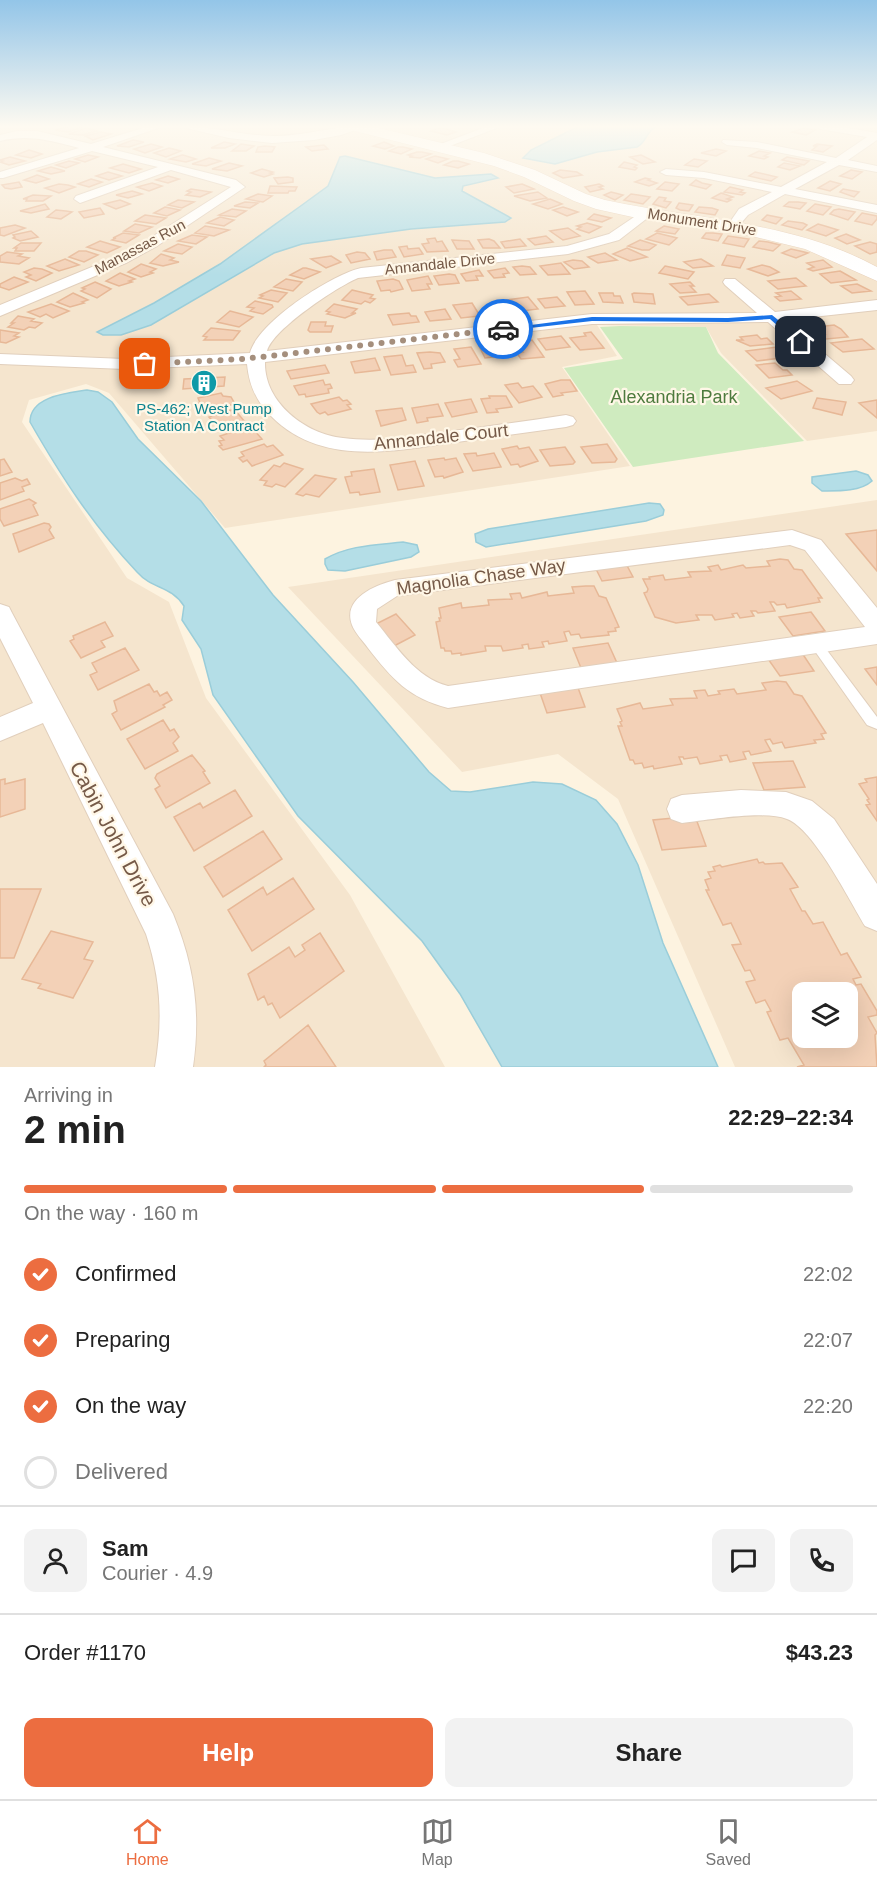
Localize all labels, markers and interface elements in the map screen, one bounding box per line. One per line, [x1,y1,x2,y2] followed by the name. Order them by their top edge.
[646,205,758,239] street label: Monument Drive
[92,216,188,278] street label: Manassas Run
[384,249,496,278] street label: Annandale Drive
[473,299,533,359] courier
[487,313,520,346] icon: car
[775,316,826,367] pin
[784,325,817,358] icon: home
[119,338,170,389] pin
[128,347,161,380] icon: bag
[189,368,219,398] building icon: PS-462; West Pump Station A Contract
[610,387,739,407] park label: Alexandria Park
[136,400,272,434] place label: PS-462; West Pump Station A Contract
[373,420,509,454] street label: Annandale Court
[395,555,567,599] street label: Magnolia Chase Way
[65,757,161,910] street label: Cabin John Drive
[792,982,858,1048] map controls
[792,982,858,1048] button: layers
[24,1084,113,1106] text: Arriving in
[728,1105,853,1130] text: 22:29–22:34
[24,1108,126,1151] text: 2 min
[24,1202,199,1224] text: On the way · 160 m
[24,1258,57,1291] icon: check
[75,1261,176,1286] text: Confirmed
[803,1263,853,1285] text: 22:02
[24,1324,57,1357] icon: check
[75,1327,170,1352] text: Preparing
[803,1329,853,1351] text: 22:07
[24,1390,57,1423] icon: check
[75,1393,186,1418] text: On the way
[803,1395,853,1417] text: 22:20
[75,1459,168,1484] text: Delivered
[24,1529,87,1592] button: person
[712,1529,775,1592] button: chat
[790,1529,853,1592] button: phone
[102,1536,148,1561] text: Sam
[102,1562,213,1584] text: Courier · 4.9
[24,1640,146,1665] text: Order #1170
[786,1640,853,1665] text: $43.23
[24,1718,433,1787] button: Help
[445,1718,853,1787] button: Share
[126,1815,169,1869] tab: Home
[421,1815,454,1869] tab: Map
[706,1815,751,1869] tab: Saved

